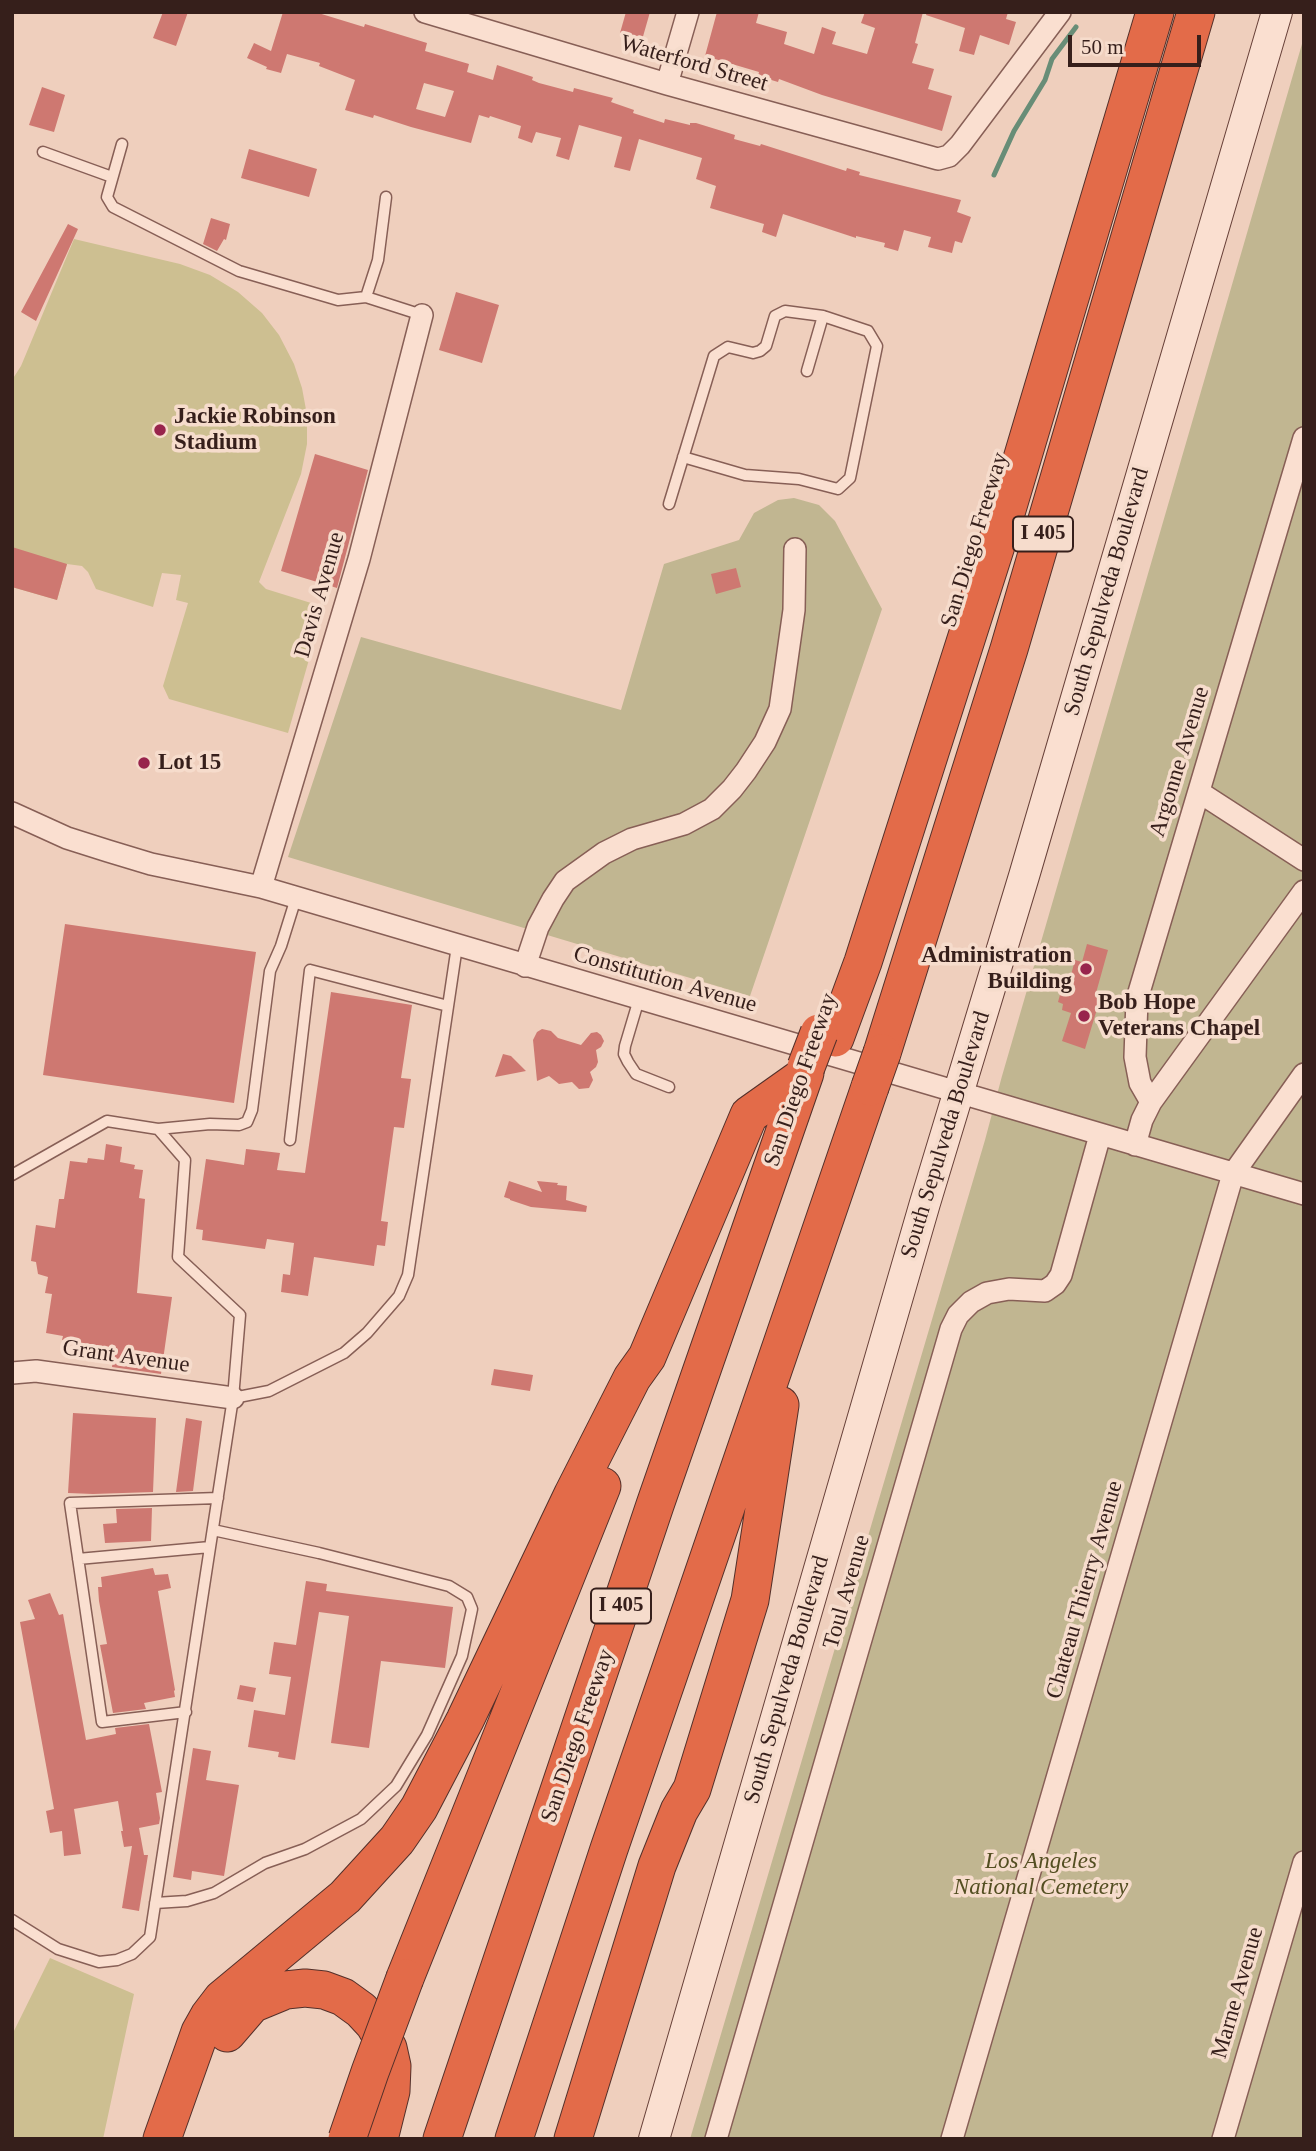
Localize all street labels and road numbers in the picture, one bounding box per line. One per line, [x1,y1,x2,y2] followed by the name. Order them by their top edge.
[617,30,771,98] street label: Waterford Street
[935,449,1015,631] street label: San Diego Freeway
[1058,465,1156,719] street label: South Sepulveda Boulevard
[1013,516,1073,552] road number: I 405
[289,529,351,661] street label: Davis Avenue
[1144,684,1216,840] street label: Argonne Avenue
[570,941,760,1019] street label: Constitution Avenue
[758,990,844,1170] street label: San Diego Freeway
[895,1008,997,1262] street label: South Sepulveda Boulevard
[61,1334,191,1380] street label: Grant Avenue
[1041,1478,1129,1702] street label: Chateau Thierry Avenue
[818,1532,876,1652] street label: Toul Avenue
[738,1553,836,1807] street label: South Sepulveda Boulevard
[591,1588,651,1624] road number: I 405
[535,1646,621,1826] street label: San Diego Freeway
[1206,1924,1270,2062] street label: Marne Avenue

